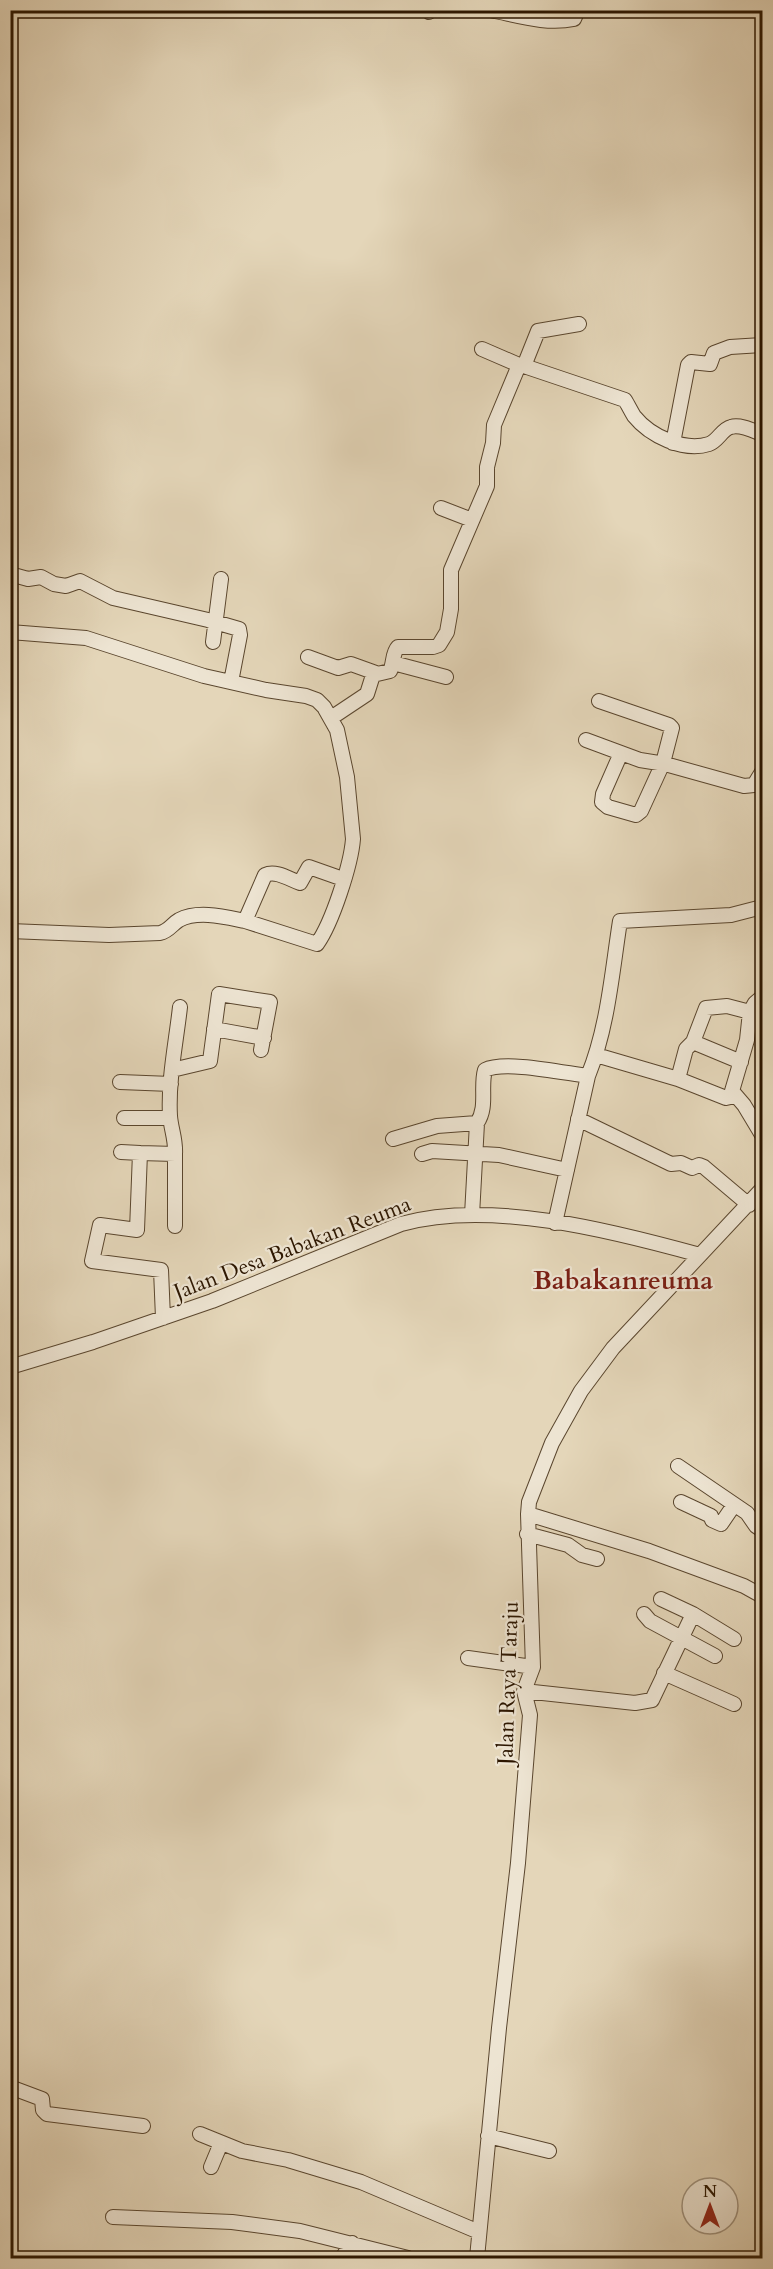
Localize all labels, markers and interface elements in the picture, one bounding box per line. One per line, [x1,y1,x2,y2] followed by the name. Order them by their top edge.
[167,1189,416,1308] street label: Jalan Desa Babakan Reuma
[533,1263,713,1298] district label: Babakanreuma
[490,1601,526,1768] street label: Jalan Raya Taraju
[680,2176,740,2236] north arrow
[703,2181,717,2203] text: N

